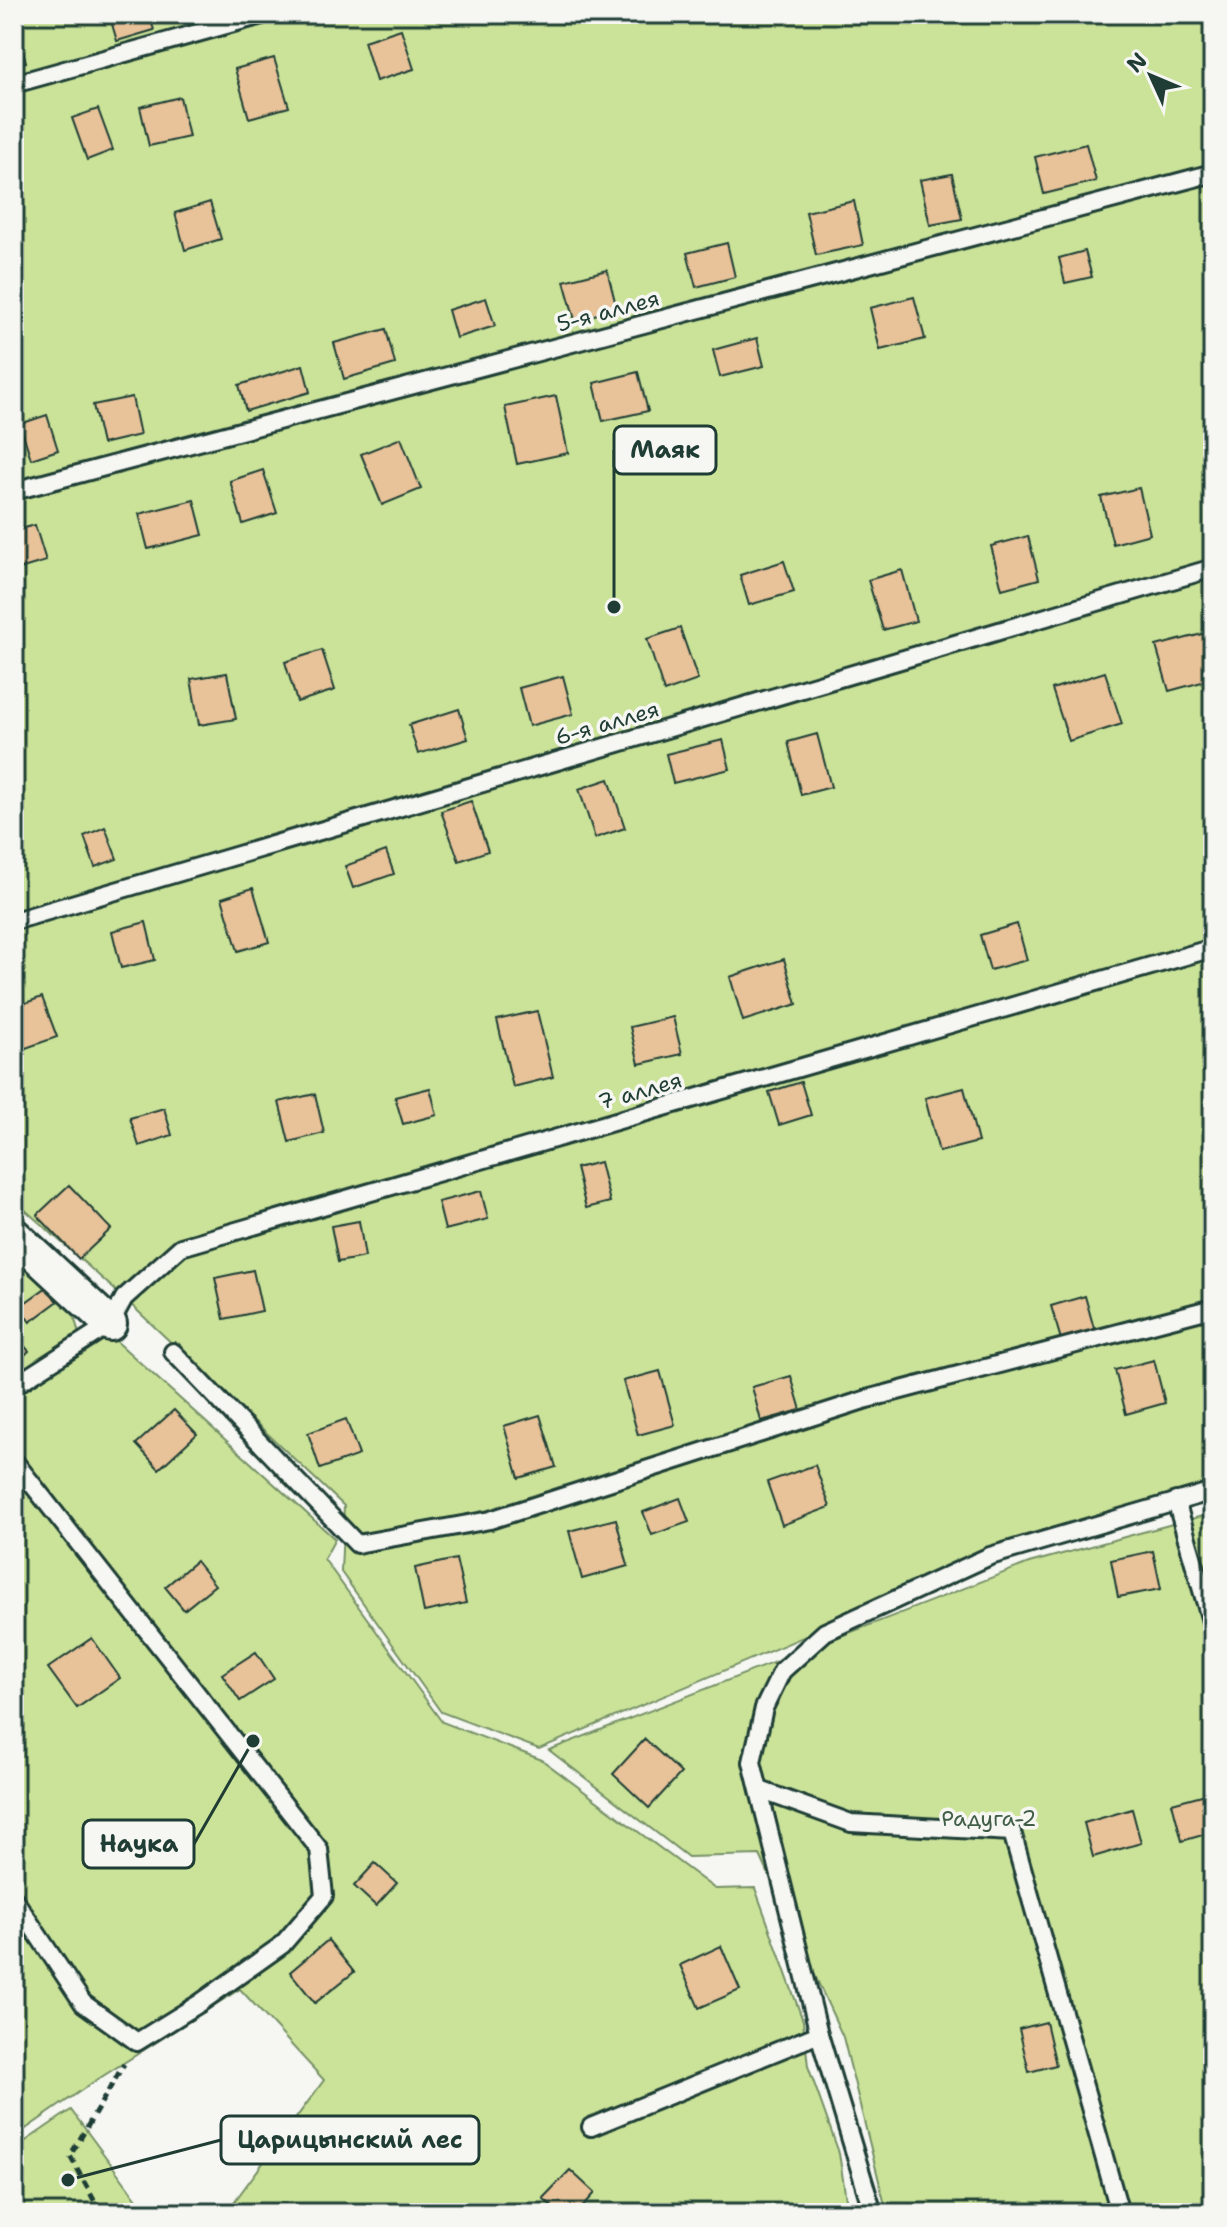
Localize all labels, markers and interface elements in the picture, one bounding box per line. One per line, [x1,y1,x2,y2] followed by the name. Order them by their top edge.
[1111,36,1191,116] north arrow
[1120,46,1153,79] text: N
[553,283,663,339] street label: 5-я аллея
[614,426,716,474] callout: Маяк
[630,434,700,466] text: Маяк
[552,694,662,752] street label: 6-я аллея
[595,1065,685,1117] street label: 7 аллея
[941,1804,1037,1833] park label: Радуга-2
[83,1820,194,1868] callout: Наука
[100,1828,179,1860] text: Наука
[221,2116,479,2164] callout: Царицынский лес
[237,2124,463,2156] text: Царицынский лес

